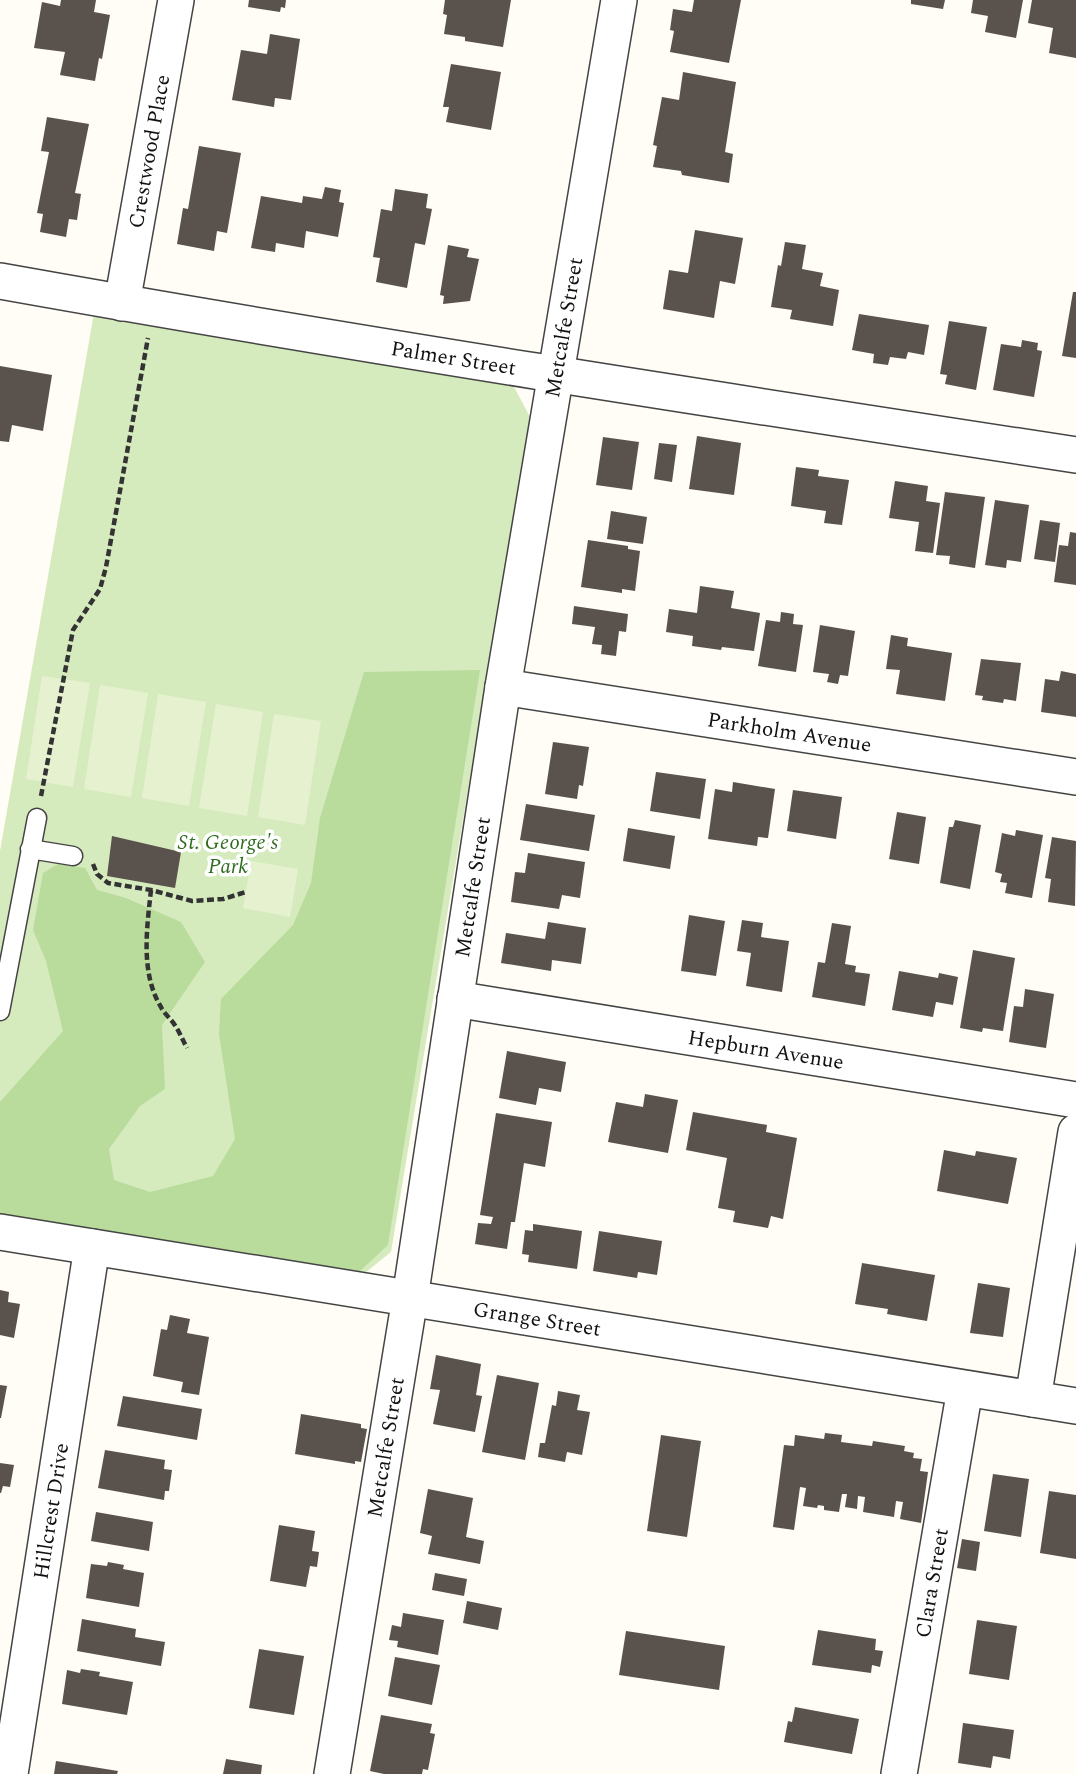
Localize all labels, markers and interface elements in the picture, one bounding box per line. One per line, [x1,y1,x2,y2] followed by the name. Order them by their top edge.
[121,72,179,231] street label: Crestwood Place
[537,255,592,400] street label: Metcalfe Street
[388,333,518,385] street label: Palmer Street
[705,704,874,762] street label: Parkholm Avenue
[447,815,500,960] street label: Metcalfe Street
[178,827,279,883] park label: St. George's Park
[685,1022,846,1079] street label: Hepburn Avenue
[471,1294,603,1346] street label: Grange Street
[359,1375,414,1520] street label: Metcalfe Street
[25,1441,78,1582] street label: Hillcrest Drive
[908,1526,958,1640] street label: Clara Street

